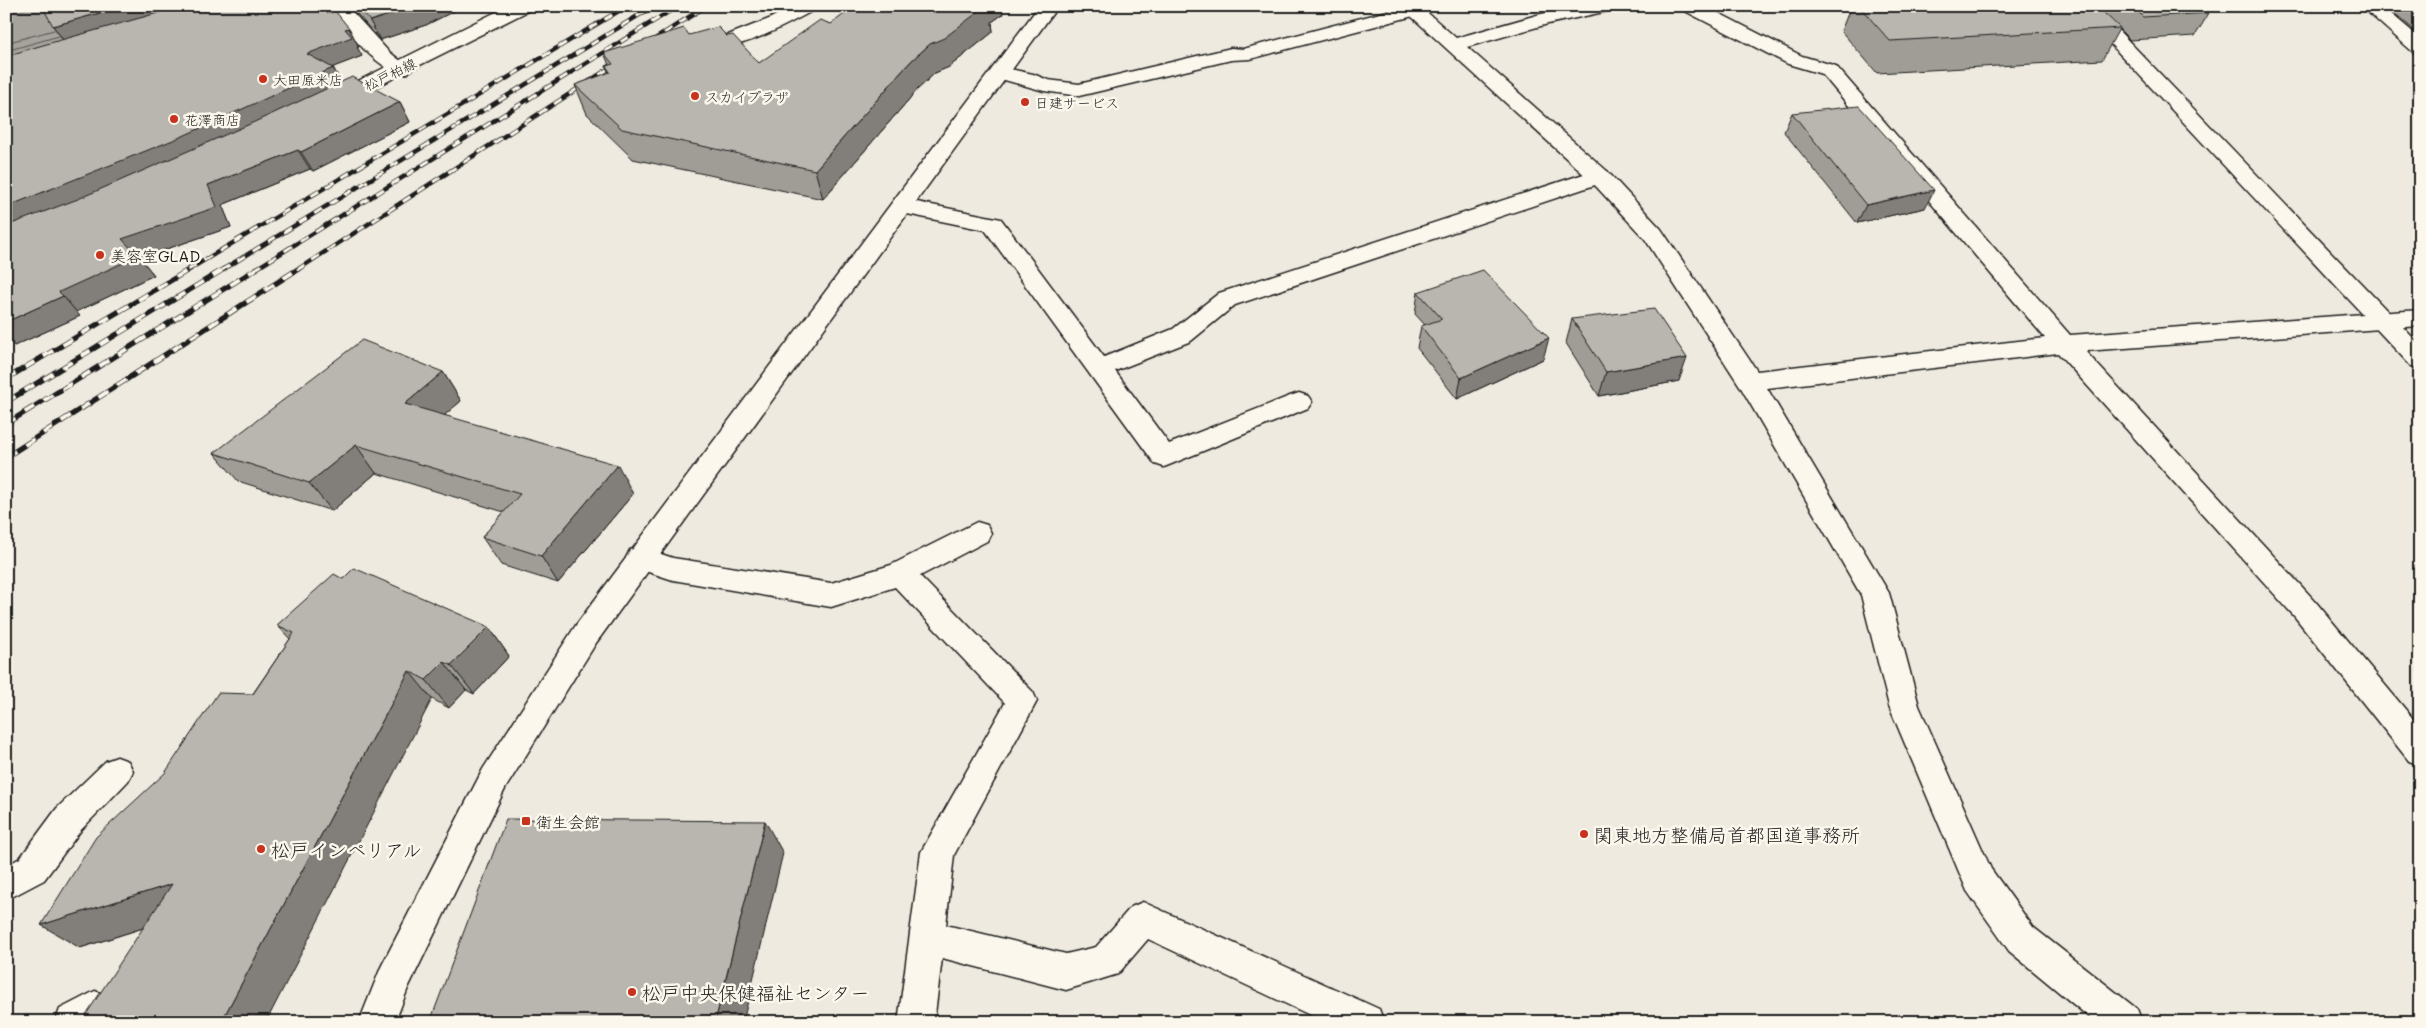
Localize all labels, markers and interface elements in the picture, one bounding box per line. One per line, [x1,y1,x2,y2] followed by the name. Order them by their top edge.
[361,53,419,95] street label: 松戸柏線
[273,70,343,89] place label: 大田原米店
[257,73,269,85] marker: 大田原米店
[705,87,789,106] place label: スカイプラザ
[689,90,701,102] marker: スカイプラザ
[1035,93,1119,112] place label: 日建サービス
[1019,96,1031,108] marker: 日建サービス
[184,110,240,129] place label: 花澤商店
[168,113,180,125] marker: 花澤商店
[110,245,200,266] place label: 美容室GLAD
[94,249,106,261] marker: 美容室GLAD
[536,811,600,832] place label: 衛生会館
[520,815,532,827] marker: 衛生会館
[1594,822,1860,847] place label: 関東地方整備局首都国道事務所
[1578,828,1590,840] marker: 関東地方整備局首都国道事務所
[271,837,422,862] place label: 松戸インペリアル
[255,843,267,855] marker: 松戸インペリアル
[642,980,869,1005] place label: 松戸中央保健福祉センター
[626,986,638,998] marker: 松戸中央保健福祉センター

